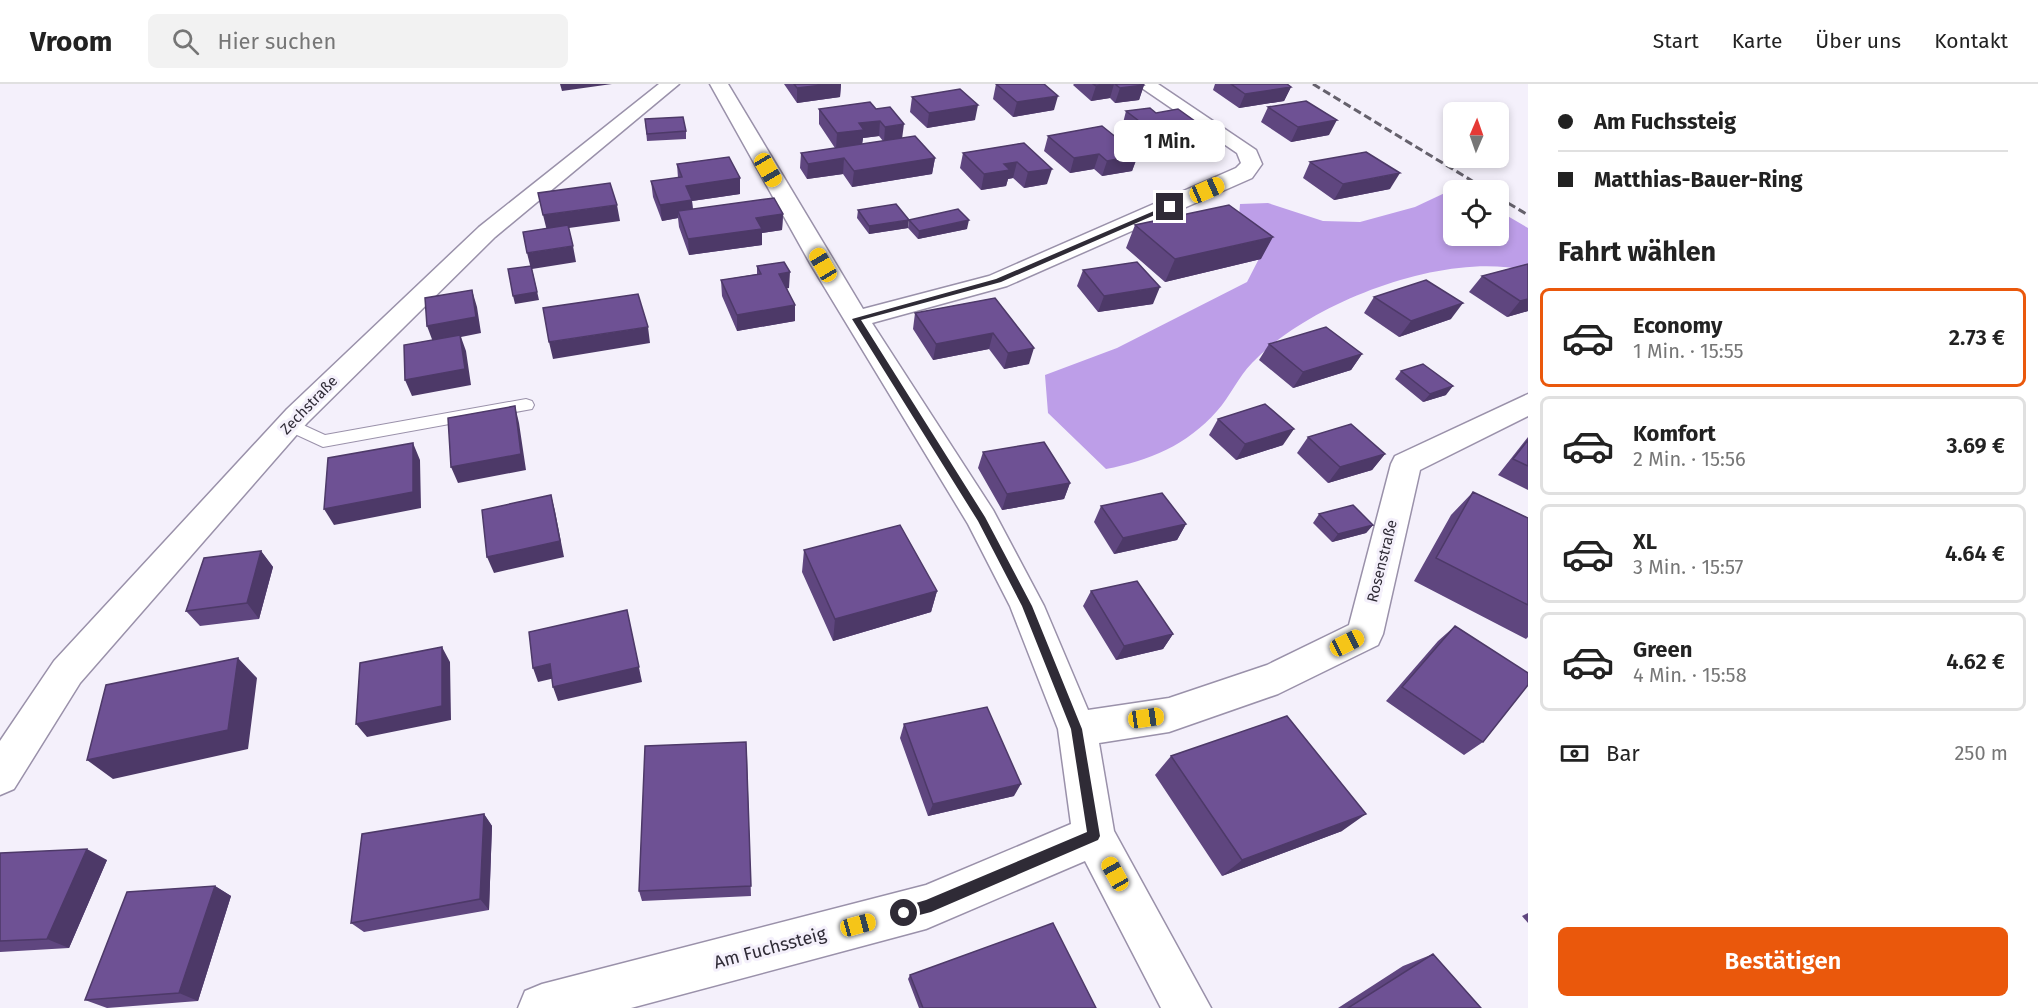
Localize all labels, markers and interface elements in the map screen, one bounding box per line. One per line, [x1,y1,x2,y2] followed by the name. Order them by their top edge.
[148,14,568,68] search box
[30,25,112,58] text: Vroom
[169,25,202,58] icon: search
[217,28,336,55] text: Hier suchen
[1653,28,1699,54] text: Start
[1732,28,1782,54] text: Karte
[1815,28,1901,54] text: Über uns
[1934,28,2008,54] text: Kontakt
[1443,102,1509,168] north arrow
[1443,102,1509,246] map controls
[1594,108,1736,135] text: Am Fuchssteig
[1114,120,1226,162] callout: 1 Min.
[1144,129,1195,153] text: 1 Min.
[751,150,785,190] car
[1594,166,1803,193] text: Matthias-Bauer-Ring
[1187,174,1227,206] car
[1443,180,1509,246] button: locate
[1156,193,1183,220] route end
[1558,236,1716,268] text: Fahrt wählen
[806,245,840,285] car
[1561,311,1615,365] icon: car
[1633,312,1722,339] text: Economy
[1949,324,2005,351] text: 2.73 €
[1633,339,1744,363] text: 1 Min. · 15:55
[277,372,341,438] street label: Zechstraße
[1561,419,1615,473] icon: car
[1633,420,1716,447] text: Komfort
[1946,432,2005,459] text: 3.69 €
[1633,447,1746,471] text: 2 Min. · 15:56
[1363,518,1401,604] street label: Rosenstraße
[1561,527,1615,581] icon: car
[1633,528,1657,555] text: XL
[1945,540,2005,567] text: 4.64 €
[1633,555,1743,579] text: 3 Min. · 15:57
[1327,627,1367,659] car
[1561,635,1615,689] icon: car
[1633,636,1692,663] text: Green
[1946,648,2005,675] text: 4.62 €
[1633,663,1747,687] text: 4 Min. · 15:58
[1127,707,1165,729] car
[1558,737,1591,770] icon: cash
[1606,740,1640,767] text: Bar
[1954,741,2008,765] text: 250 m
[1098,854,1132,894] car
[890,899,917,926] route start
[838,912,878,938] car
[711,922,829,974] street label: Am Fuchssteig
[1558,927,2008,996] button: Bestätigen

